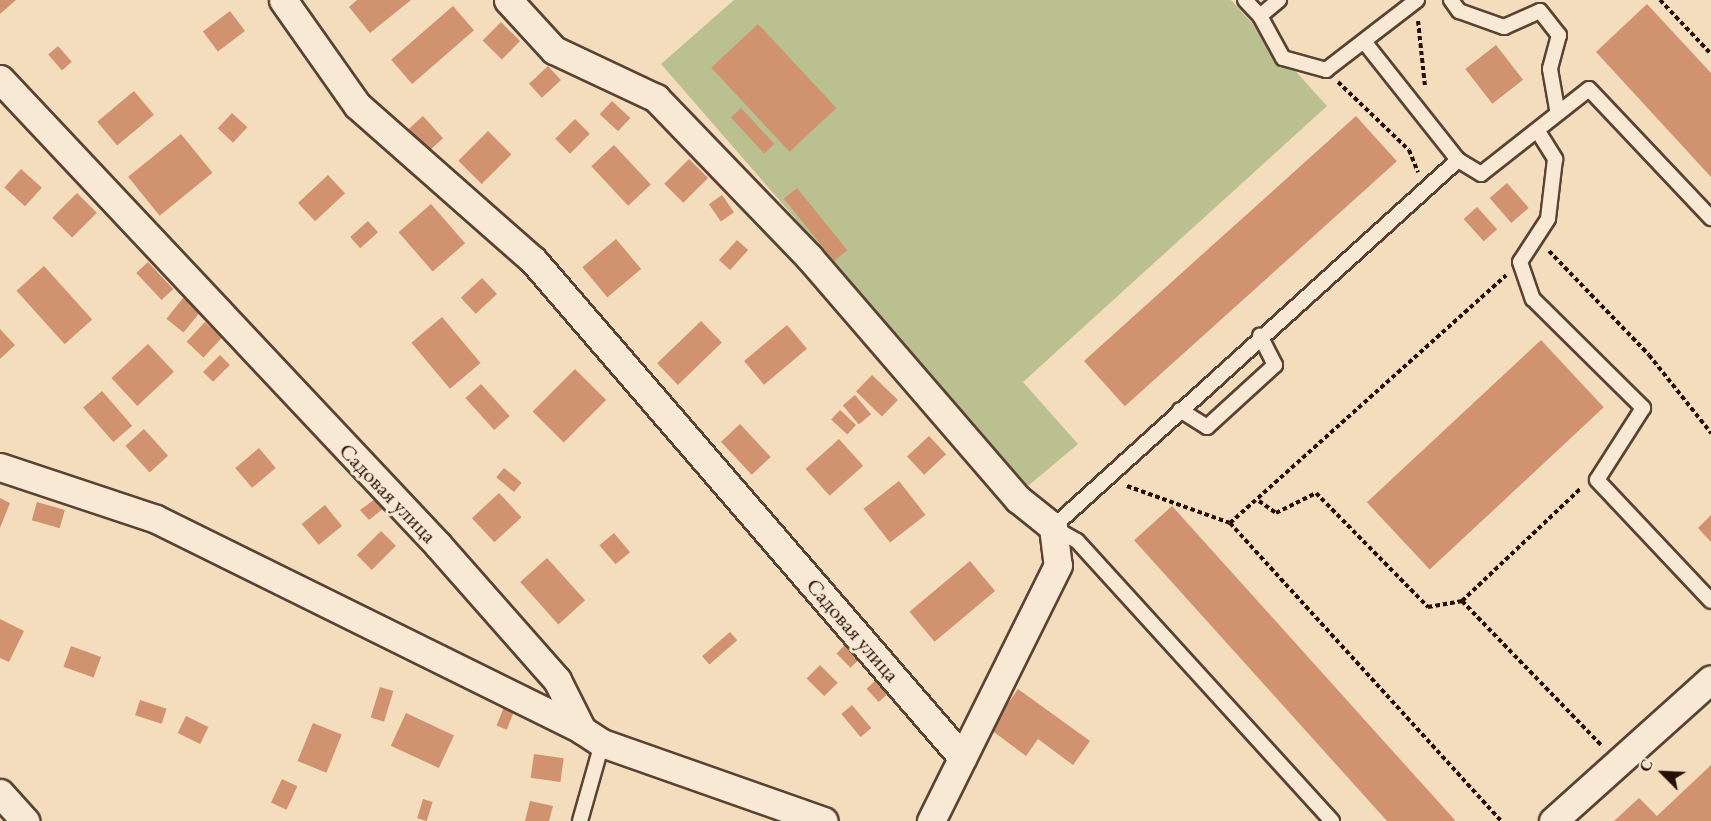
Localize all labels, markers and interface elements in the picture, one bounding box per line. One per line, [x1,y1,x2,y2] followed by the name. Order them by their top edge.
[334,437,442,549] street label: Садовая улица
[801,573,905,687] street label: Садовая улица
[1633,743,1693,803] north arrow
[1634,756,1658,775] text: С

